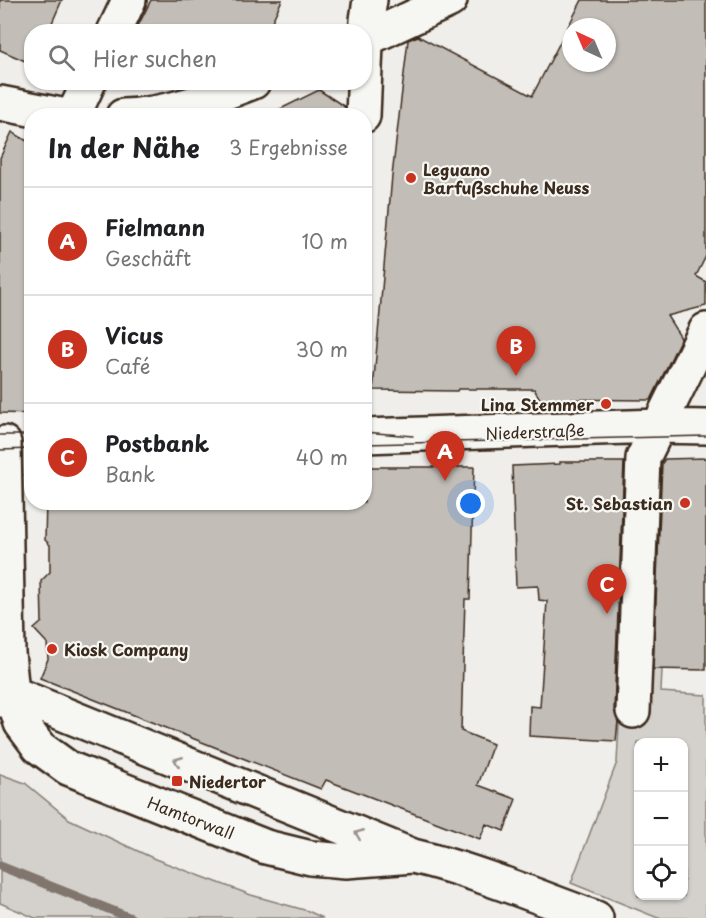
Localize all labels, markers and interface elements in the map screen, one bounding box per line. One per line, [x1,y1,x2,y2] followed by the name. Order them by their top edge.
[562,18,616,72] north arrow
[24,24,372,90] search box
[45,41,78,74] icon: search
[93,41,217,74] text: Hier suchen
[48,128,200,167] text: In der Nähe
[229,132,348,162] text: 3 Ergebnisse
[423,157,590,199] place label: Leguano Barfußschuhe Neuss
[404,171,418,185] marker: Leguano Barfußschuhe Neuss
[105,210,205,243] text: Fielmann
[60,226,75,256] text: A
[301,226,348,256] text: 10 m
[105,243,191,273] text: Geschäft
[105,318,163,351] text: Vicus
[496,326,536,376] pin: B
[61,334,74,364] text: B
[295,334,348,364] text: 30 m
[105,351,150,381] text: Café
[481,392,595,416] place label: Lina Stemmer
[599,397,613,411] marker: Lina Stemmer
[485,417,585,445] street label: Niederstraße
[105,426,209,459] text: Postbank
[426,432,464,481] pin: A
[60,442,75,472] text: C
[296,442,348,472] text: 40 m
[105,459,155,489] text: Bank
[456,489,485,518] your location
[566,491,673,515] place label: St. Sebastian
[678,496,692,510] marker: St. Sebastian
[588,564,626,614] pin: C
[64,637,188,661] place label: Kiosk Company
[45,642,59,656] marker: Kiosk Company
[634,738,688,900] map controls
[634,738,688,792] button: +
[173,756,184,768] one-way arrow
[189,769,267,793] place label: Niedertor
[170,774,184,788] marker: Niedertor
[144,789,238,845] street label: Hamtorwall
[634,792,688,846] button: −
[354,829,365,841] one-way arrow
[634,846,688,900] button: locate

